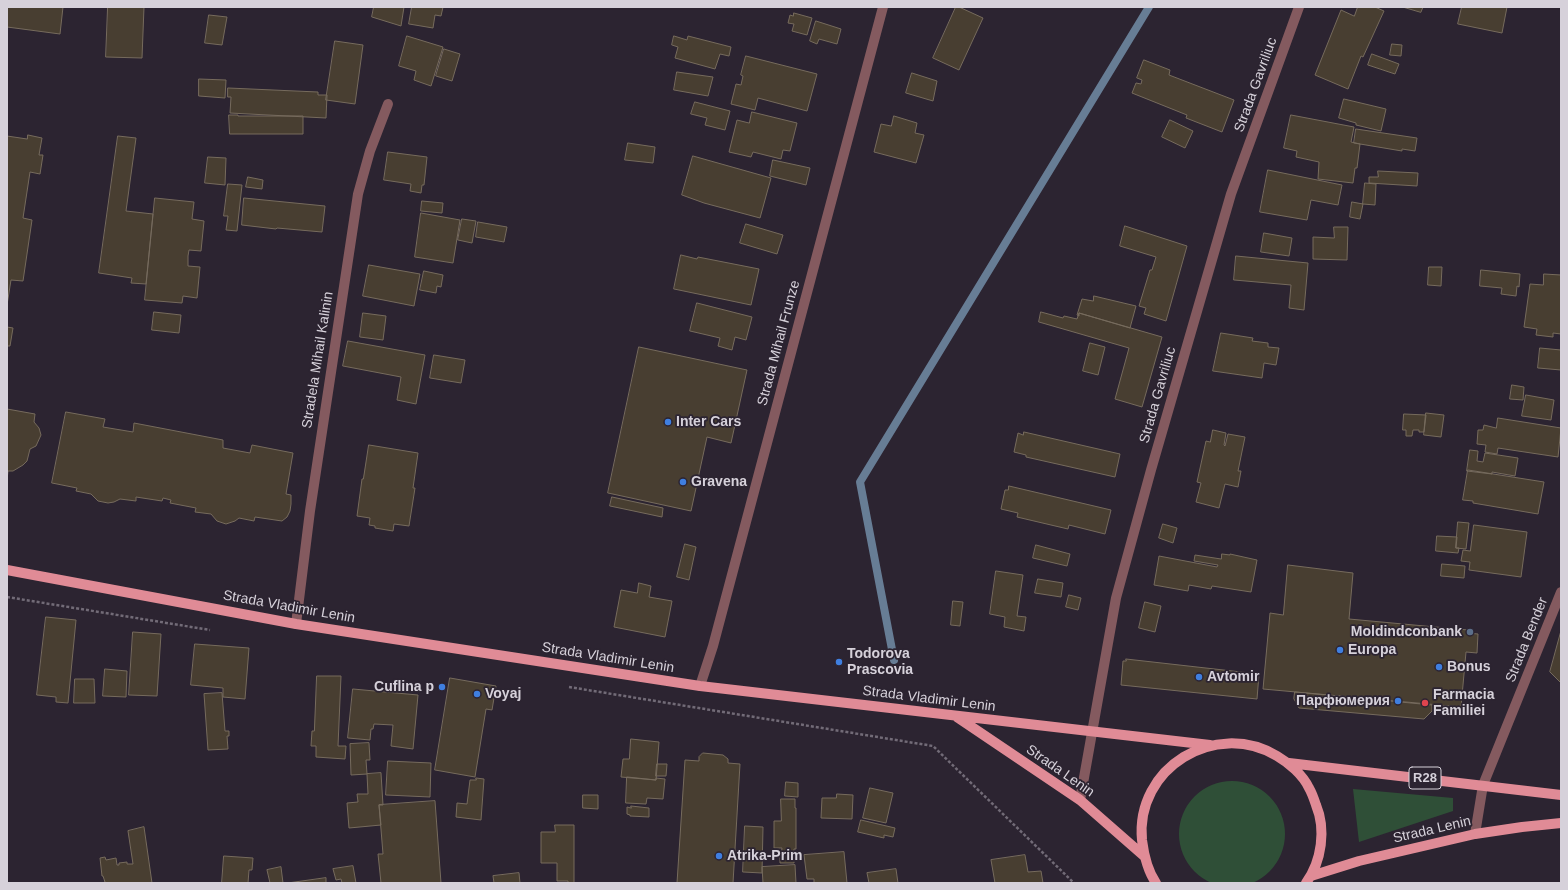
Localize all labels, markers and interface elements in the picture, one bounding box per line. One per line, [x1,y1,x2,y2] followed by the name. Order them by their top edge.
[1231,35,1281,135] street label: Strada Gavriliuc
[754,278,804,408] street label: Strada Mihail Frunze
[299,290,337,430] street label: Stradela Mihail Kalinin
[1136,345,1180,445] street label: Strada Gavriliuc
[676,414,741,430] place label: Inter Cars
[663,417,673,427] marker: Inter Cars
[691,474,747,490] place label: Gravena
[678,477,688,487] marker: Gravena
[222,587,356,627] street label: Strada Vladimir Lenin
[1502,595,1552,685] street label: Strada Bender
[1351,624,1462,640] place label: Moldindconbank
[1465,627,1475,637] marker: Moldindconbank
[541,639,675,677] street label: Strada Vladimir Lenin
[1348,642,1396,658] place label: Europa
[1335,645,1345,655] marker: Europa
[847,646,913,678] place label: Todorova Prascovia
[834,657,844,667] marker: Todorova Prascovia
[1447,659,1491,675] place label: Bonus
[1434,662,1444,672] marker: Bonus
[1207,669,1259,685] place label: Avtomir
[1194,672,1204,682] marker: Avtomir
[374,679,434,695] place label: Cuflina p
[437,682,447,692] marker: Cuflina p
[862,683,996,715] street label: Strada Vladimir Lenin
[485,686,521,702] place label: Voyaj
[1433,687,1494,720] place label: Farmacia Familiei
[472,689,482,699] marker: Voyaj
[1296,693,1390,709] place label: Парфюмерия
[1393,696,1403,706] marker: Парфюмерия
[1420,698,1430,708] marker: Farmacia Familiei
[1023,741,1097,801] street label: Strada Lenin
[1409,767,1441,789] road number: R28
[1391,813,1473,847] street label: Strada Lenin
[727,848,802,864] place label: Atrika-Prim
[714,851,724,861] marker: Atrika-Prim

